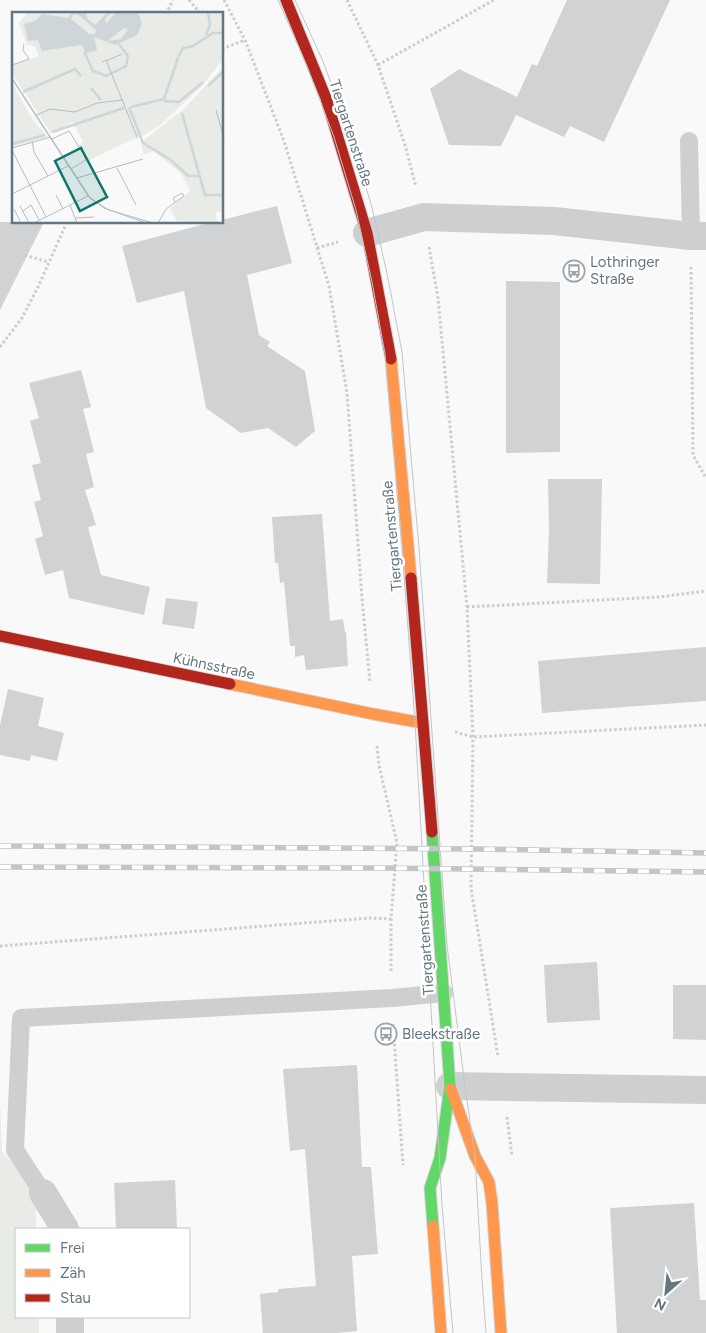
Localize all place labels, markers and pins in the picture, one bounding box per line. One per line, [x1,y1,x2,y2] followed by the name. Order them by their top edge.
[590,253,660,288] place label: Lothringer Straße
[562,259,586,283] bus stop icon: Lothringer Straße
[374,1022,398,1046] bus stop icon: Bleekstraße
[402,1025,480,1043] place label: Bleekstraße

